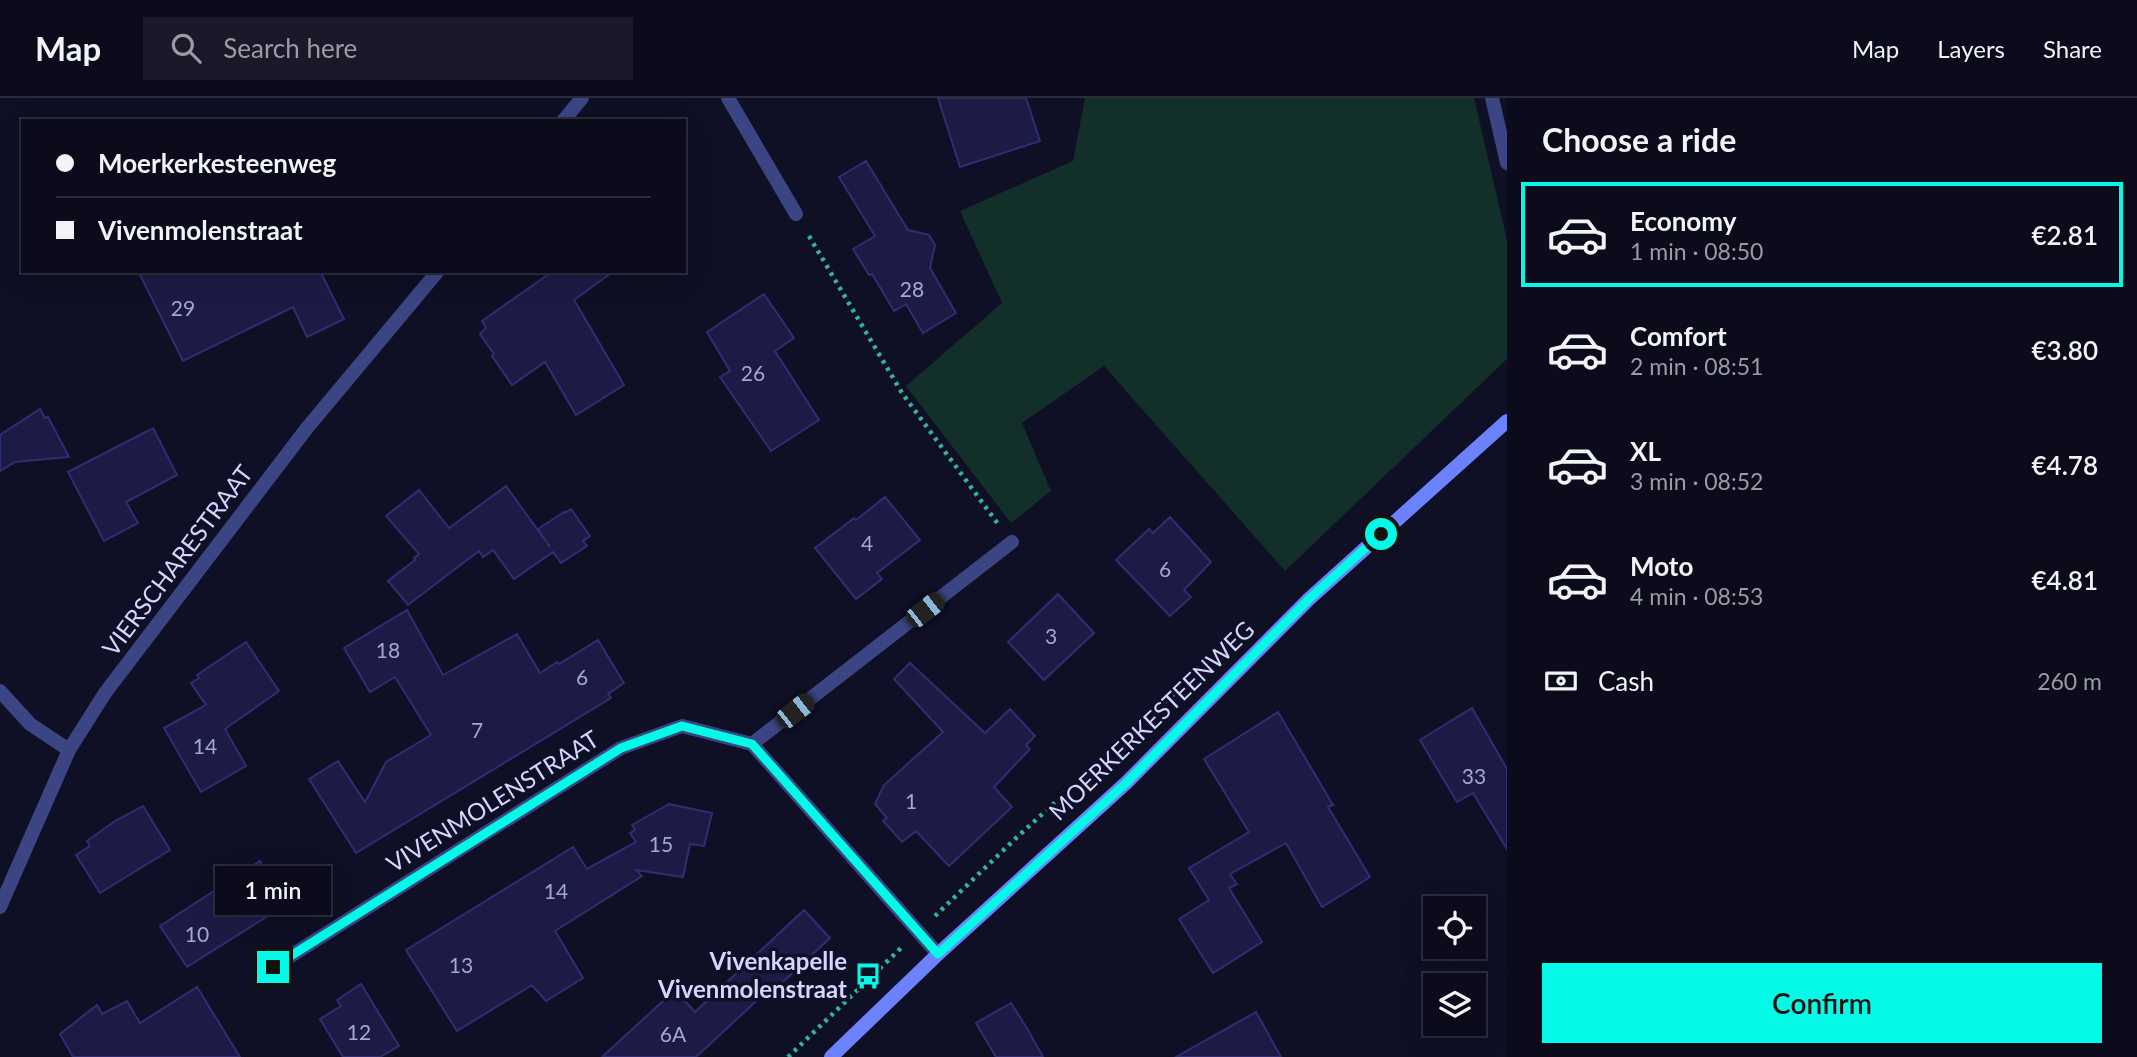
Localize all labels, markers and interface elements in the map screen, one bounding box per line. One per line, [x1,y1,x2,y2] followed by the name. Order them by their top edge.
[143,17,633,80] search box
[35,28,101,68] text: Map
[167,29,205,67] icon: search
[223,32,357,64] text: Search here
[1852,34,1899,63] text: Map
[1937,34,2005,63] text: Layers
[2043,34,2102,63] text: Share
[1542,120,1736,159] text: Choose a ride
[98,147,336,179] text: Moerkerkesteenweg
[1546,203,1609,266] icon: car
[1630,205,1736,237] text: Economy
[98,214,303,246] text: Vivenmolenstraat
[2032,219,2098,251] text: €2.81
[1630,237,1763,265] text: 1 min · 08:50
[900,276,924,301] house number: 28
[171,295,195,320] house number: 29
[1546,318,1609,381] icon: car
[1630,320,1727,352] text: Comfort
[2032,334,2098,366] text: €3.80
[1630,352,1763,380] text: 2 min · 08:51
[741,360,765,385] house number: 26
[1546,433,1609,496] icon: car
[1630,435,1661,467] text: XL
[2032,449,2098,481] text: €4.78
[96,459,258,661] street label: VIERSCHARESTRAAT
[1630,467,1763,495] text: 3 min · 08:52
[1365,518,1397,550] route start
[861,530,873,555] house number: 4
[1546,548,1609,611] icon: car
[1630,550,1693,582] text: Moto
[1159,556,1171,581] house number: 6
[2032,564,2098,596] text: €4.81
[1630,582,1763,610] text: 4 min · 08:53
[902,589,949,631] car
[1042,614,1260,826] street label: MOERKERKESTEENWEG
[1045,623,1057,648] house number: 3
[376,637,400,662] house number: 18
[1542,662,1580,700] icon: cash
[576,664,588,689] house number: 6
[1598,665,1654,697] text: Cash
[2037,667,2102,695] text: 260 m
[772,690,819,732] car
[471,717,483,742] house number: 7
[381,724,604,878] street label: VIVENMOLENSTRAAT
[193,733,217,758] house number: 14
[1462,763,1486,788] house number: 33
[905,788,917,813] house number: 1
[649,831,673,856] house number: 15
[215,866,331,914] callout: 1 min
[245,876,301,904] text: 1 min
[544,878,568,903] house number: 14
[1423,896,1486,1036] map controls
[1423,896,1486,959] button: locate
[185,921,209,946] house number: 10
[657,946,847,1003] place label: Vivenkapelle Vivenmolenstraat
[257,951,289,983] route end
[449,952,473,977] house number: 13
[853,961,883,991] bus stop icon: Vivenkapelle Vivenmolenstraat
[1542,963,2102,1043] button: Confirm
[1423,973,1486,1036] button: layers
[347,1019,371,1044] house number: 12
[660,1021,687,1046] house number: 6A

